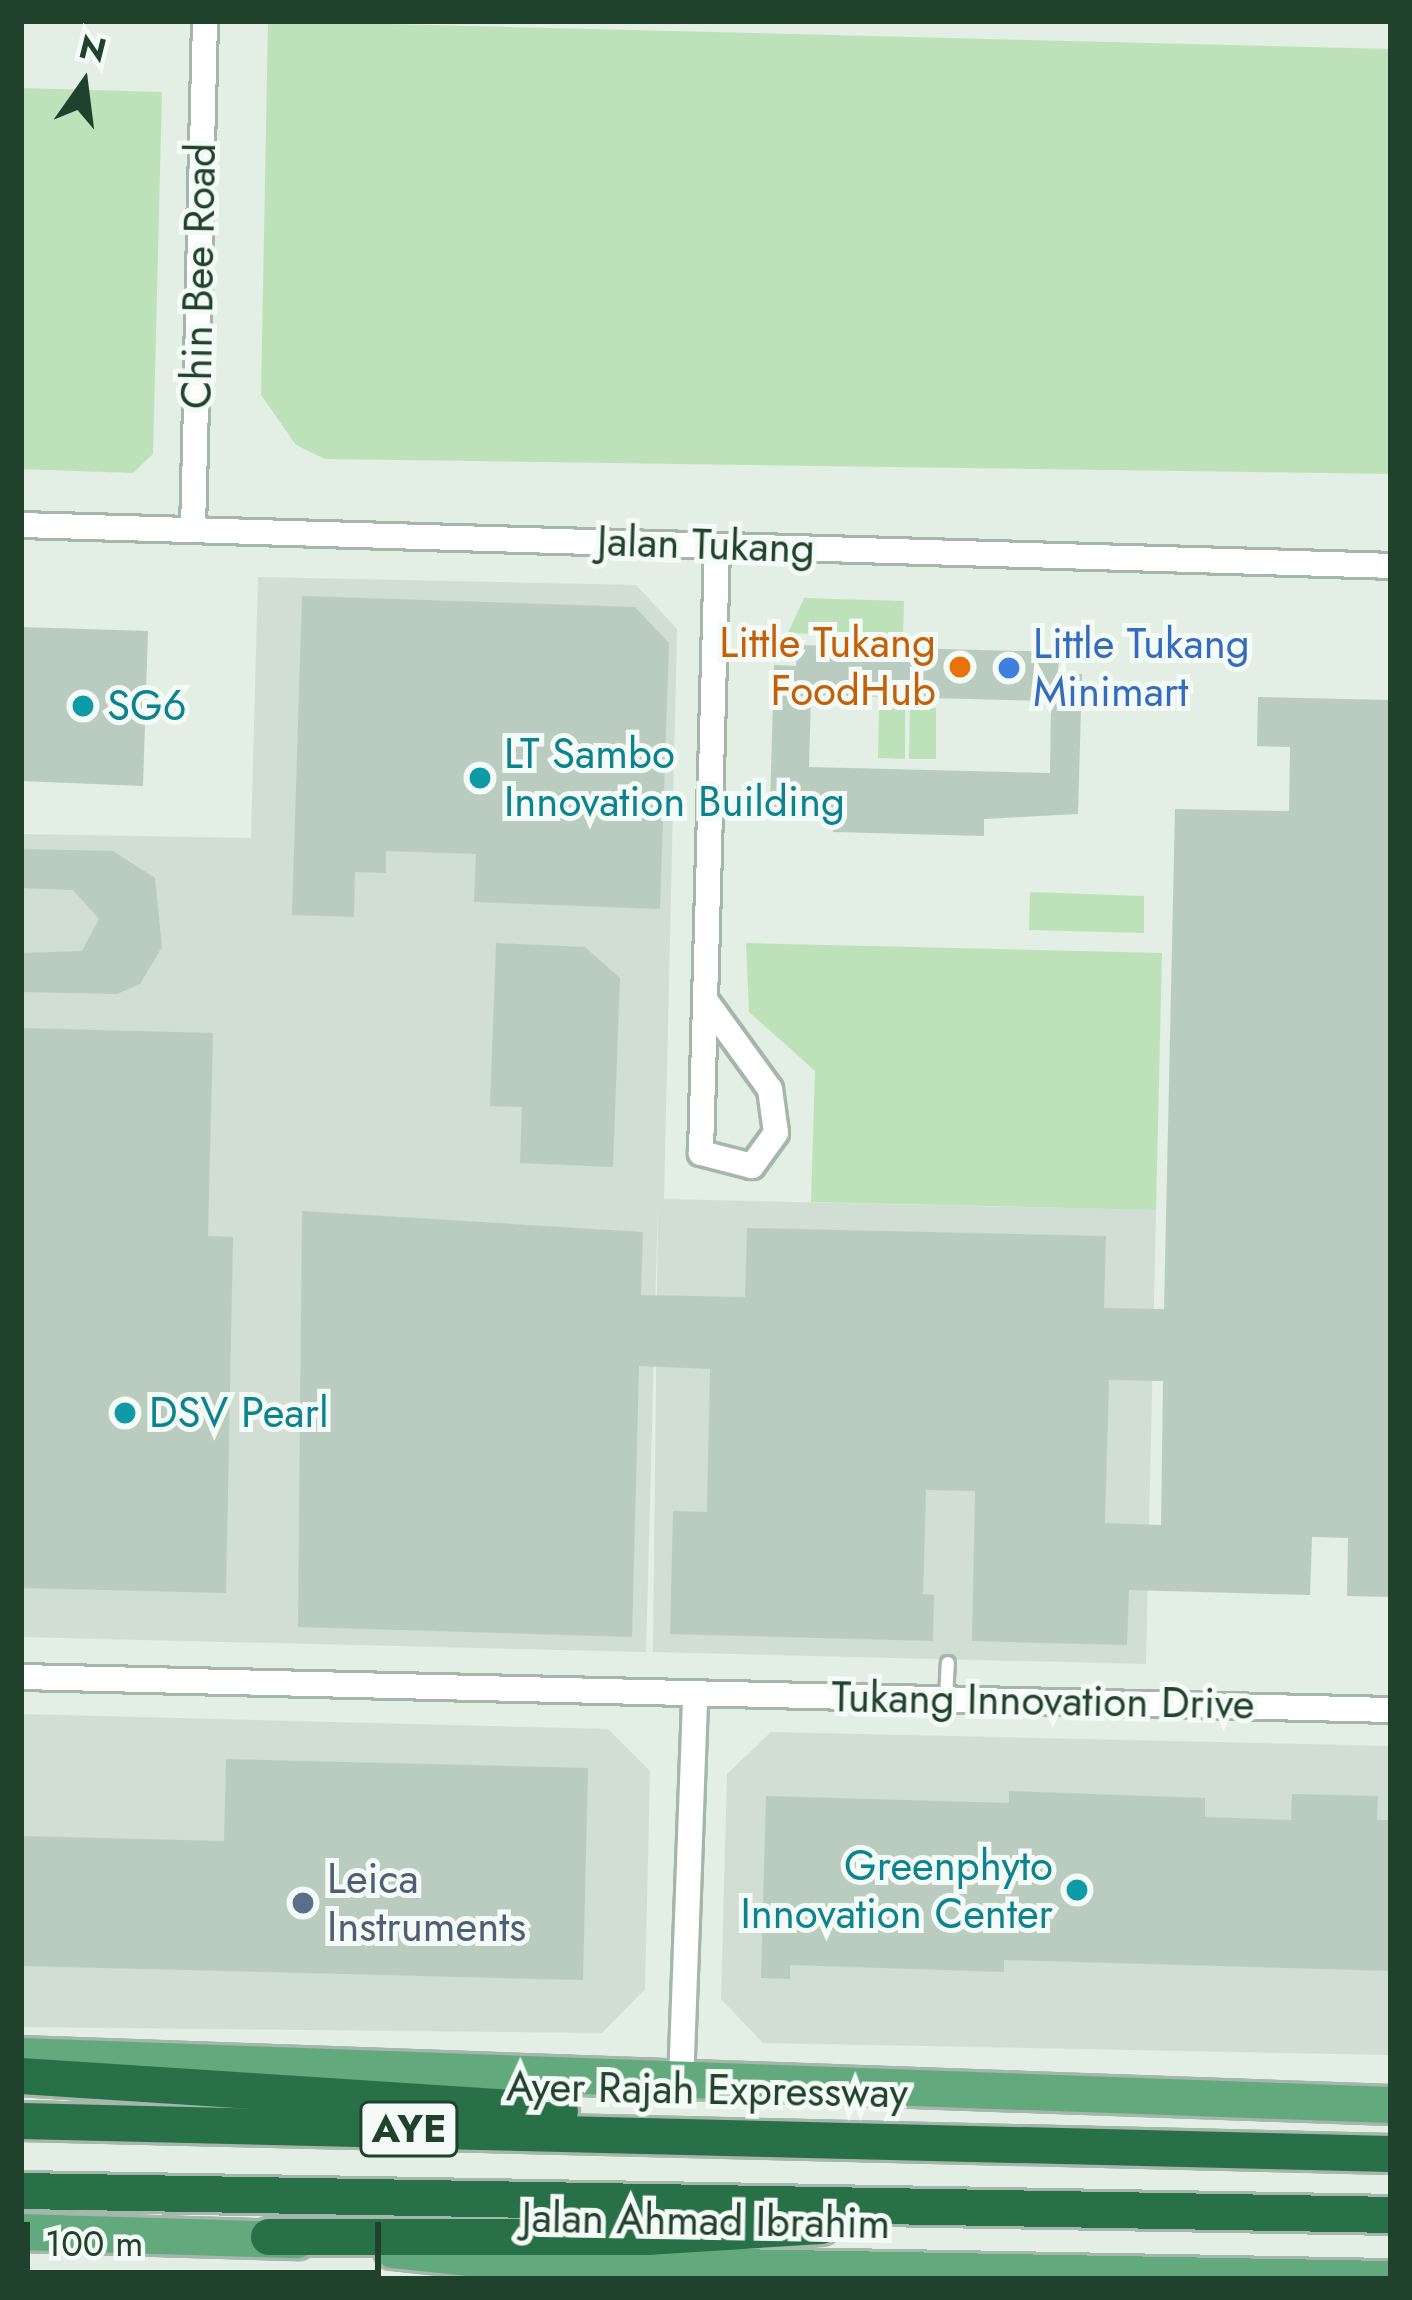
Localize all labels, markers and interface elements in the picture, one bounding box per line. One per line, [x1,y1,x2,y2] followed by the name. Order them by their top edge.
[74,23,111,75] text: N
[24,24,144,144] north arrow
[171,142,227,410] street label: Chin Bee Road
[596,516,816,574] street label: Jalan Tukang
[719,618,936,716] place label: Little Tukang FoodHub
[1033,619,1250,718] place label: Little Tukang Minimart
[947,654,973,680] marker: Little Tukang FoodHub
[996,655,1022,681] marker: Little Tukang Minimart
[107,681,187,731] place label: SG6
[70,693,96,719] marker: SG6
[504,729,845,828] place label: LT Sambo Innovation Building
[467,765,493,791] marker: LT Sambo Innovation Building
[149,1388,329,1438] place label: DSV Pearl
[112,1400,138,1426] marker: DSV Pearl
[831,1672,1255,1730] street label: Tukang Innovation Drive
[740,1841,1053,1940] place label: Greenphyto Innovation Center
[327,1854,526,1952] place label: Leica Instruments
[1064,1877,1090,1903] marker: Greenphyto Innovation Center
[290,1890,316,1916] marker: Leica Instruments
[506,2061,908,2119] street label: Ayer Rajah Expressway
[358,2096,460,2162] road number: AYE
[521,2193,891,2249] street label: Jalan Ahmad Ibrahim
[30,2198,387,2272] scale bar
[45,2217,143,2269] text: 100 m

